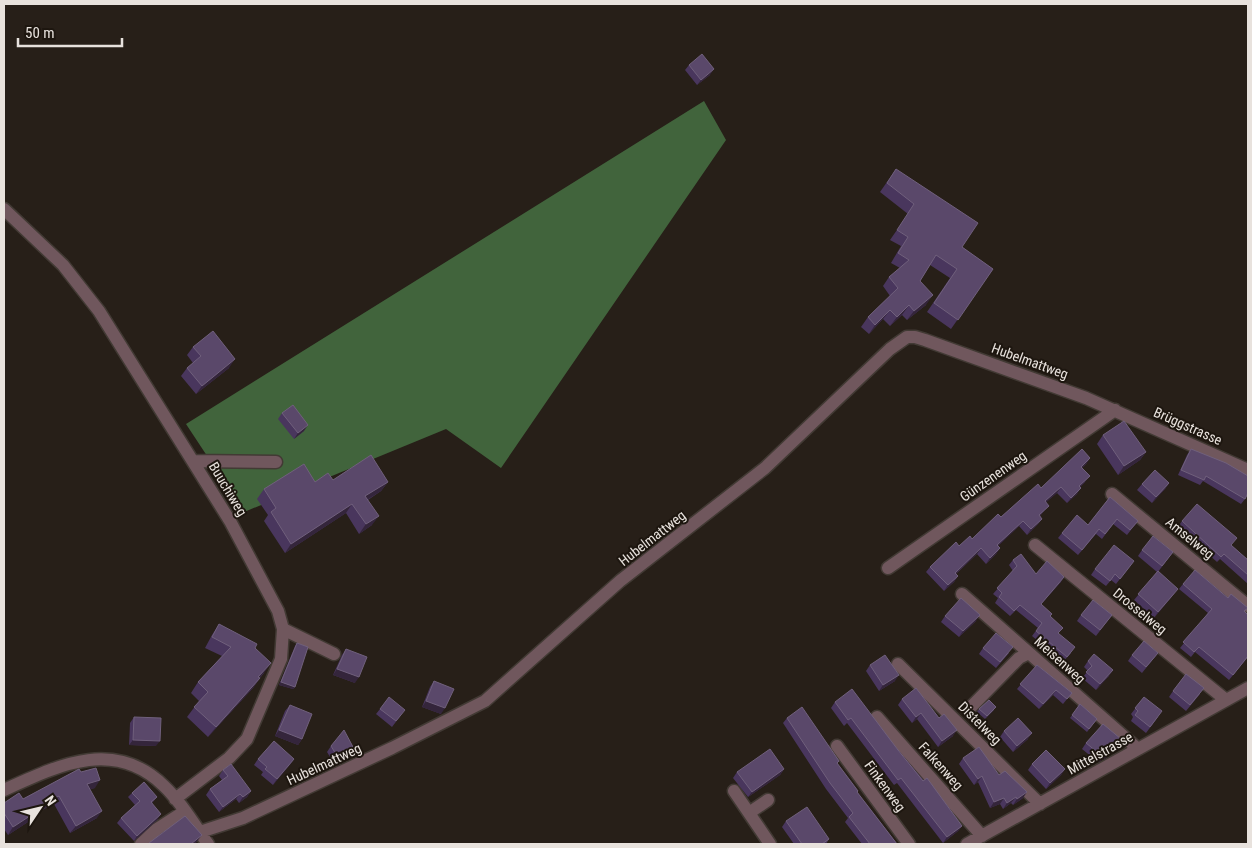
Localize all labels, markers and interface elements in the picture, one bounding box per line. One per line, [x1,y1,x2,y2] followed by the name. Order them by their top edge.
[18,15,121,47] scale bar
[25,24,55,42] text: 50 m
[990,340,1070,382] street label: Hubelmattweg
[1151,404,1225,448] street label: Brüggstrasse
[957,447,1029,505] street label: Günzenenweg
[206,459,250,519] street label: Buuchiweg
[615,507,689,569] street label: Hubelmattweg
[1163,514,1217,562] street label: Amselweg
[1110,585,1170,637] street label: Drosselweg
[1031,633,1089,687] street label: Meisenweg
[955,698,1005,748] street label: Distelweg
[1064,728,1136,778] street label: Mittelstrasse
[915,739,967,793] street label: Falkenweg
[284,740,364,788] street label: Hubelmattweg
[861,758,909,814] street label: Finkenweg
[15,783,65,833] north arrow
[42,792,60,809] text: N

